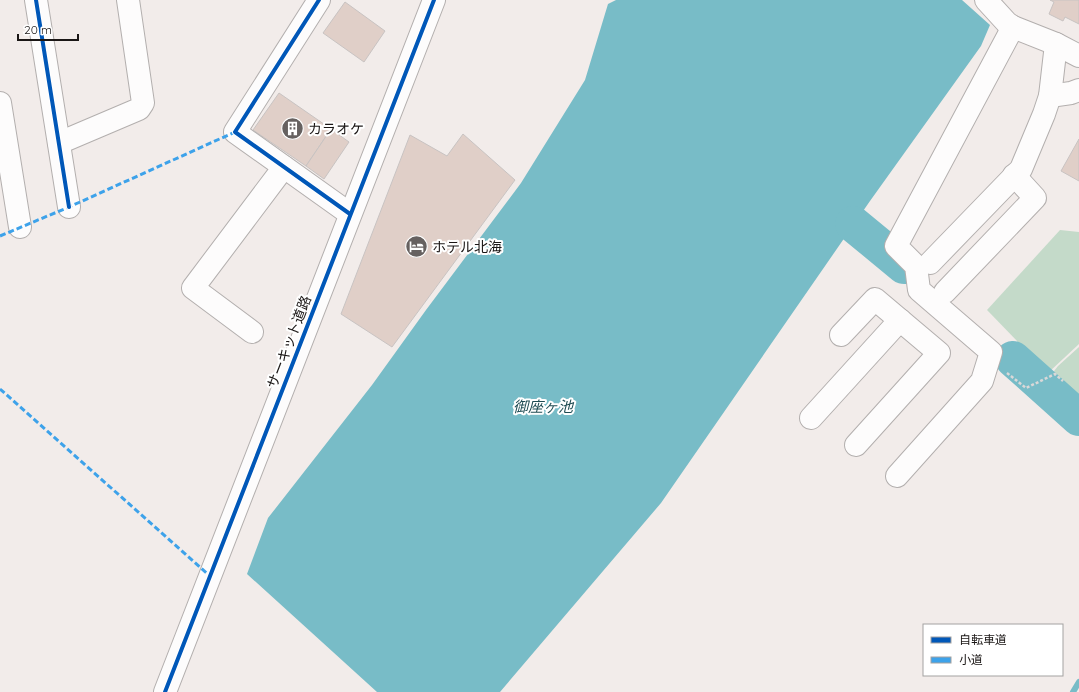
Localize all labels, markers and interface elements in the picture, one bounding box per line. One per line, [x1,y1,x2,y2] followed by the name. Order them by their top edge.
[18,16,78,42] scale bar
[24,22,52,37] text: 20 m
[279,116,305,142] building icon: カラオケ
[308,120,364,138] place label: カラオケ
[403,234,429,260] hotel icon: ホテル北海
[432,238,502,256] place label: ホテル北海
[263,293,315,391] street label: サーキット道路
[513,397,575,416] water label: 御座ヶ池
[923,624,1063,676] legend
[959,632,1007,647] text: 自転車道
[959,652,983,667] text: 小道

